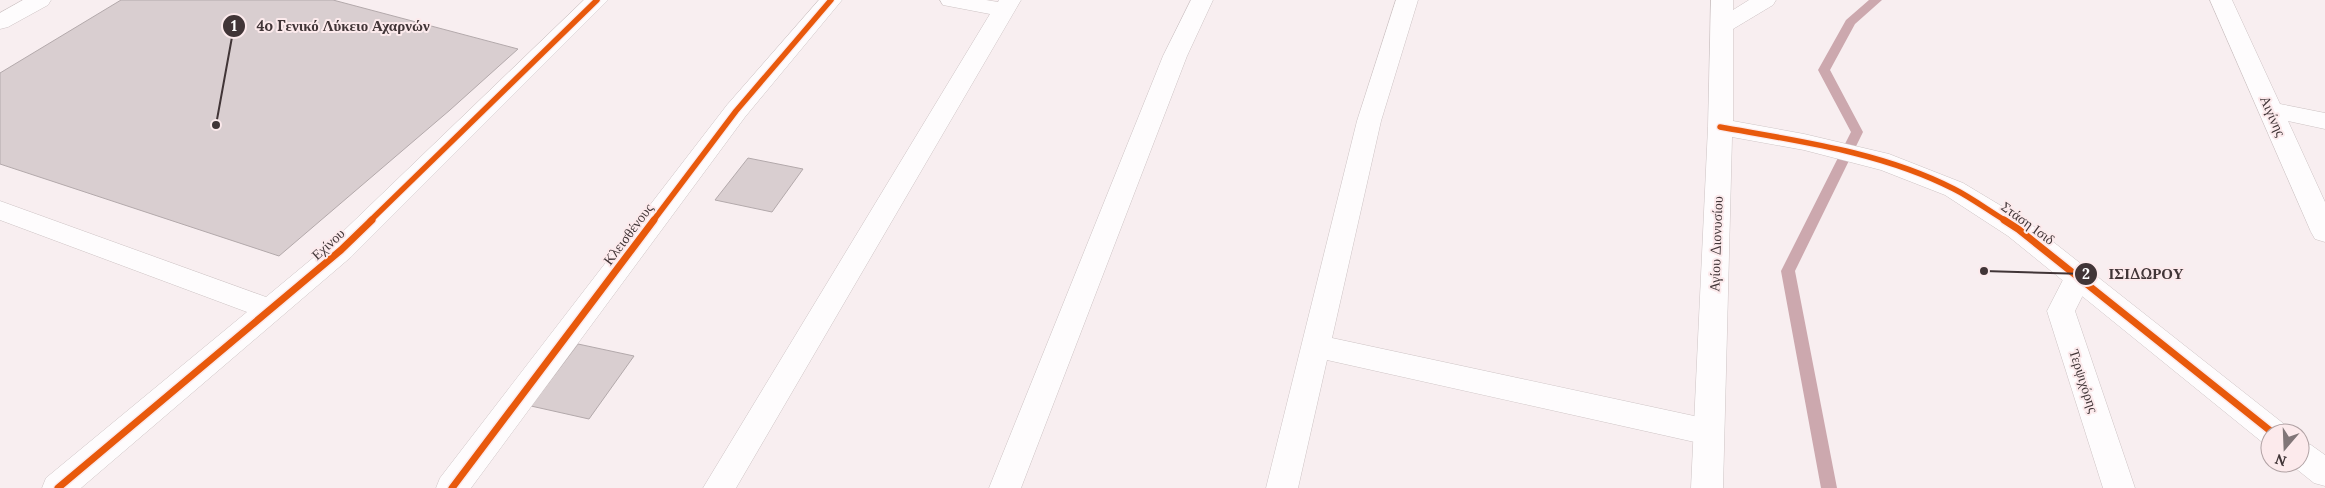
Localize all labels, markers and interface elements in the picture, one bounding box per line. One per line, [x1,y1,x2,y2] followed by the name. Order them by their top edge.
[221,11,440,41] callout: 4o Γενικό Λύκειο Αχαρνών
[231,16,237,35] text: 1
[256,16,430,35] text: 4o Γενικό Λύκειο Αχαρνών
[2256,93,2290,140] street label: Αιγίνης
[1705,196,1727,292] street label: Αγίου Διονυσίου
[1998,198,2059,249] street label: Στάση Ισιδ
[599,199,657,268] street label: Κλεισθένους
[308,224,348,264] street label: Εχίνου
[2073,259,2193,289] callout: ΙΣΙΔΩΡΟΥ
[2082,264,2090,283] text: 2
[2108,264,2184,283] text: ΙΣΙΔΩΡΟΥ
[2065,347,2103,415] street label: Τερψιχόρης
[2260,423,2310,473] north arrow
[2273,450,2289,471] text: N

